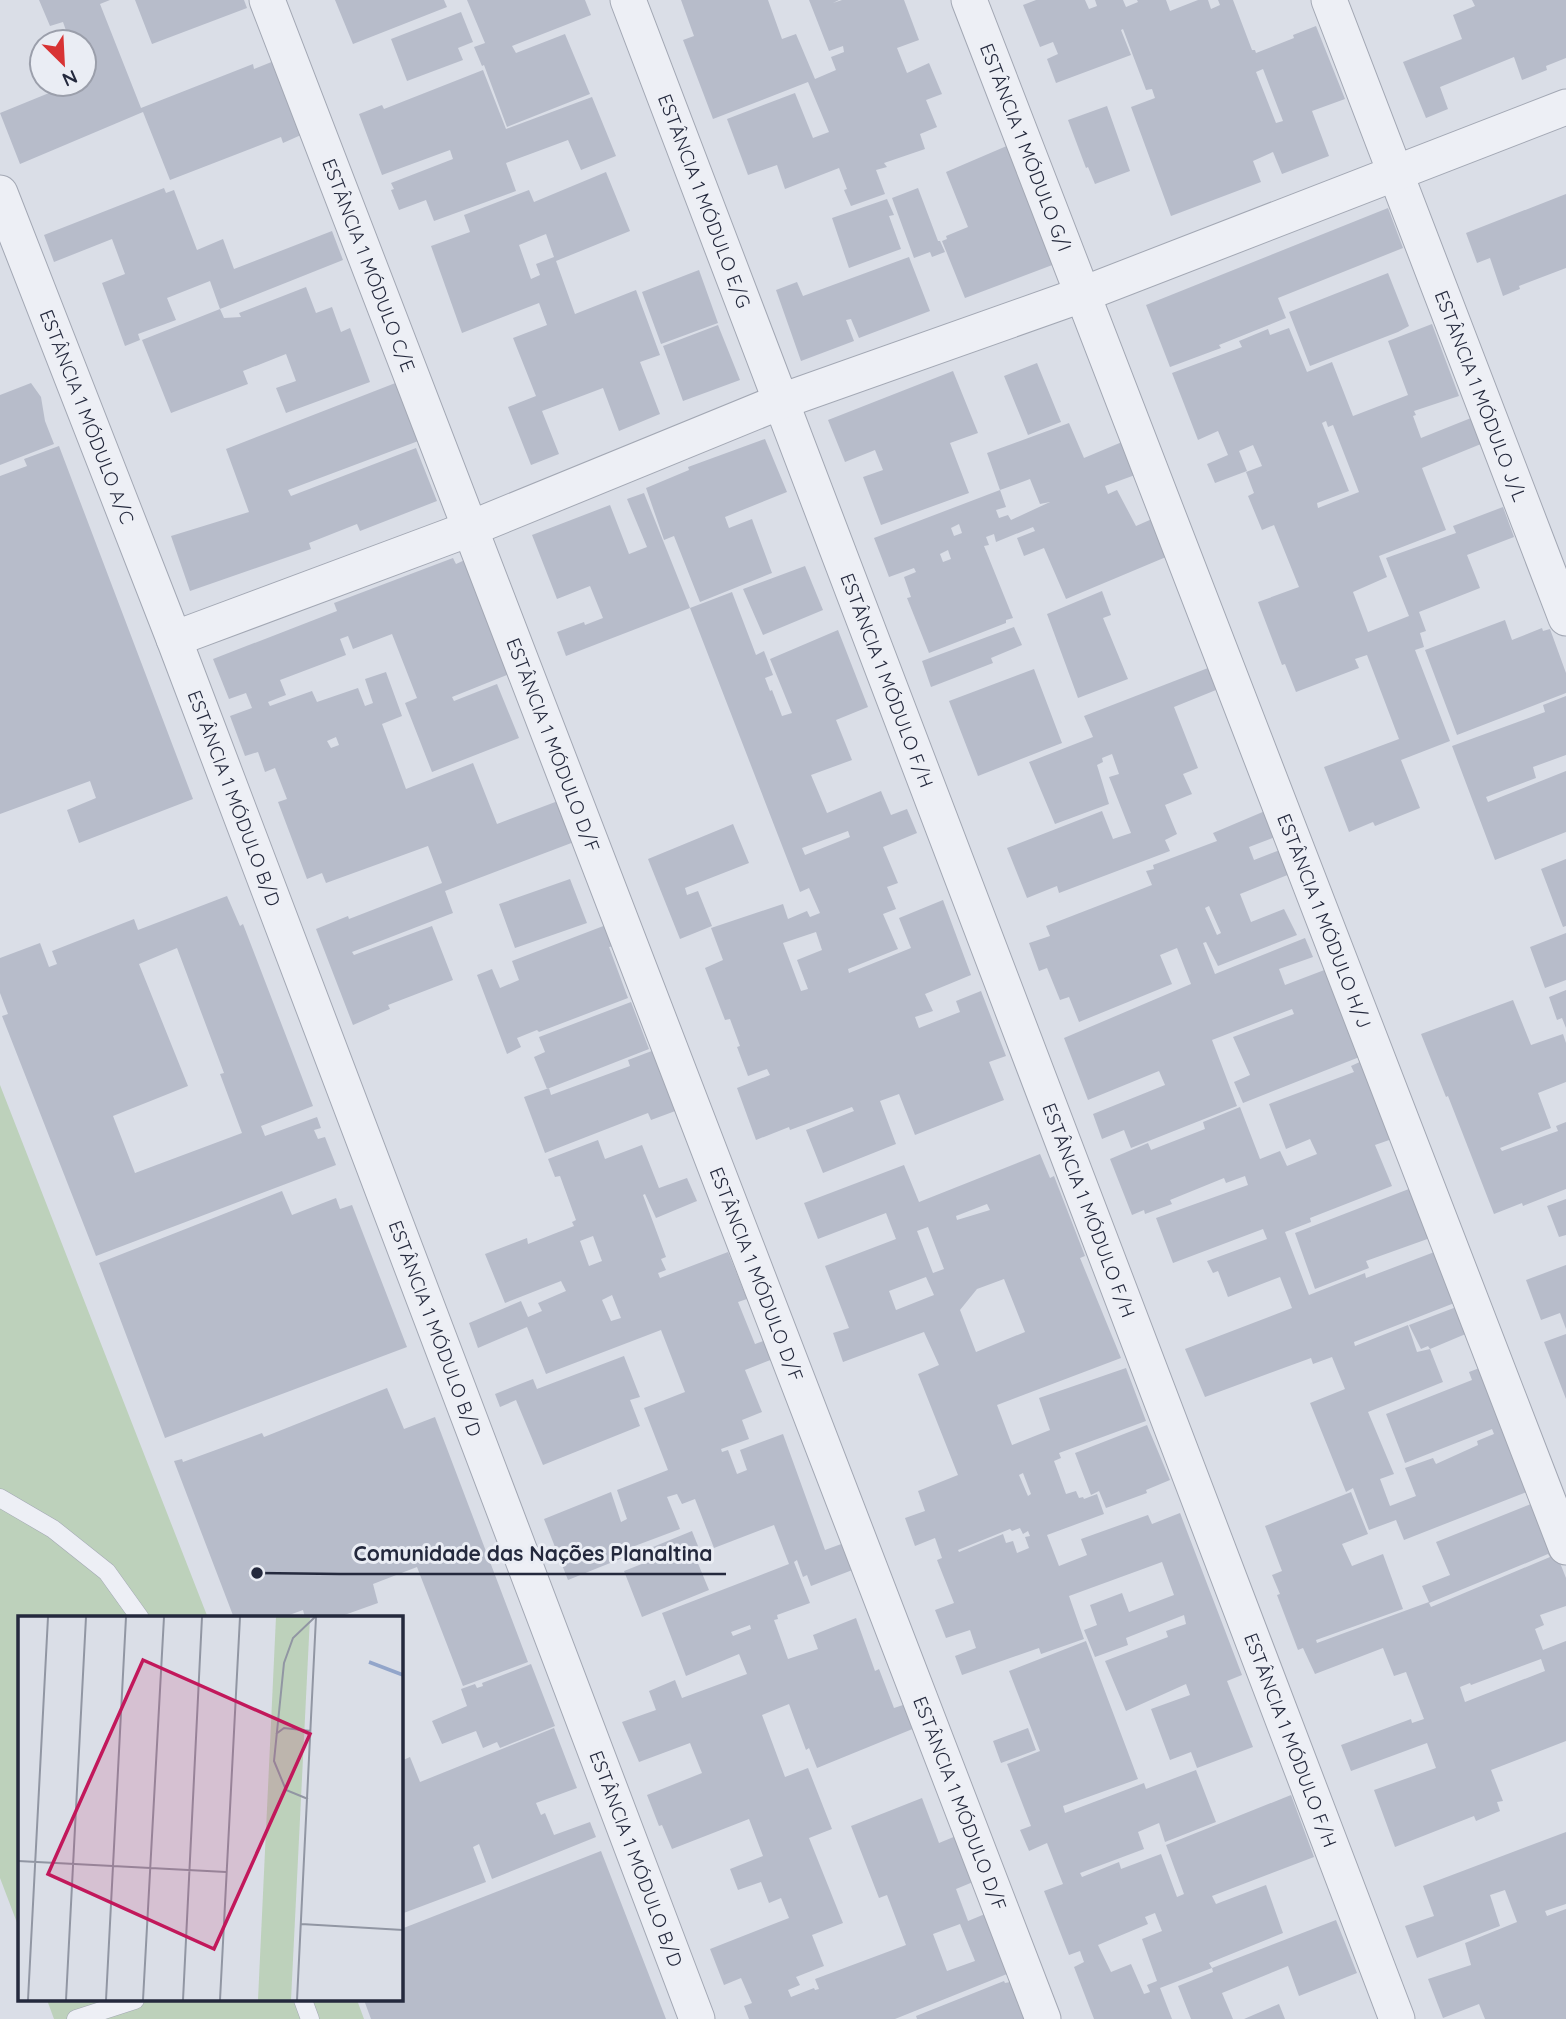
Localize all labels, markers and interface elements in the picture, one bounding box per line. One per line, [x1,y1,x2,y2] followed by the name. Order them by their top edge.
[28,28,98,98] north arrow
[975,40,1077,255] street label: ESTÂNCIA 1 MÓDULO G/I
[59,65,81,92] text: N
[653,91,756,311] street label: ESTÂNCIA 1 MÓDULO E/G
[317,155,421,375] street label: ESTÂNCIA 1 MÓDULO C/E
[1429,287,1532,505] street label: ESTÂNCIA 1 MÓDULO J/L
[35,306,140,527] street label: ESTÂNCIA 1 MÓDULO A/C
[835,570,939,791] street label: ESTÂNCIA 1 MÓDULO F/H
[501,634,605,855] street label: ESTÂNCIA 1 MÓDULO D/F
[183,687,286,910] street label: ESTÂNCIA 1 MÓDULO B/D
[1272,810,1377,1031] street label: ESTÂNCIA 1 MÓDULO H/J
[1037,1100,1141,1321] street label: ESTÂNCIA 1 MÓDULO F/H
[705,1164,809,1385] street label: ESTÂNCIA 1 MÓDULO D/F
[383,1217,487,1440] street label: ESTÂNCIA 1 MÓDULO B/D
[340,1532,726,1574] callout: Comunidade das Nações Planaltina
[354,1540,712,1566] text: Comunidade das Nações Planaltina
[18,1616,402,2002] inset map
[1239,1629,1342,1851] street label: ESTÂNCIA 1 MÓDULO F/H
[908,1693,1012,1914] street label: ESTÂNCIA 1 MÓDULO D/F
[584,1747,688,1970] street label: ESTÂNCIA 1 MÓDULO B/D

